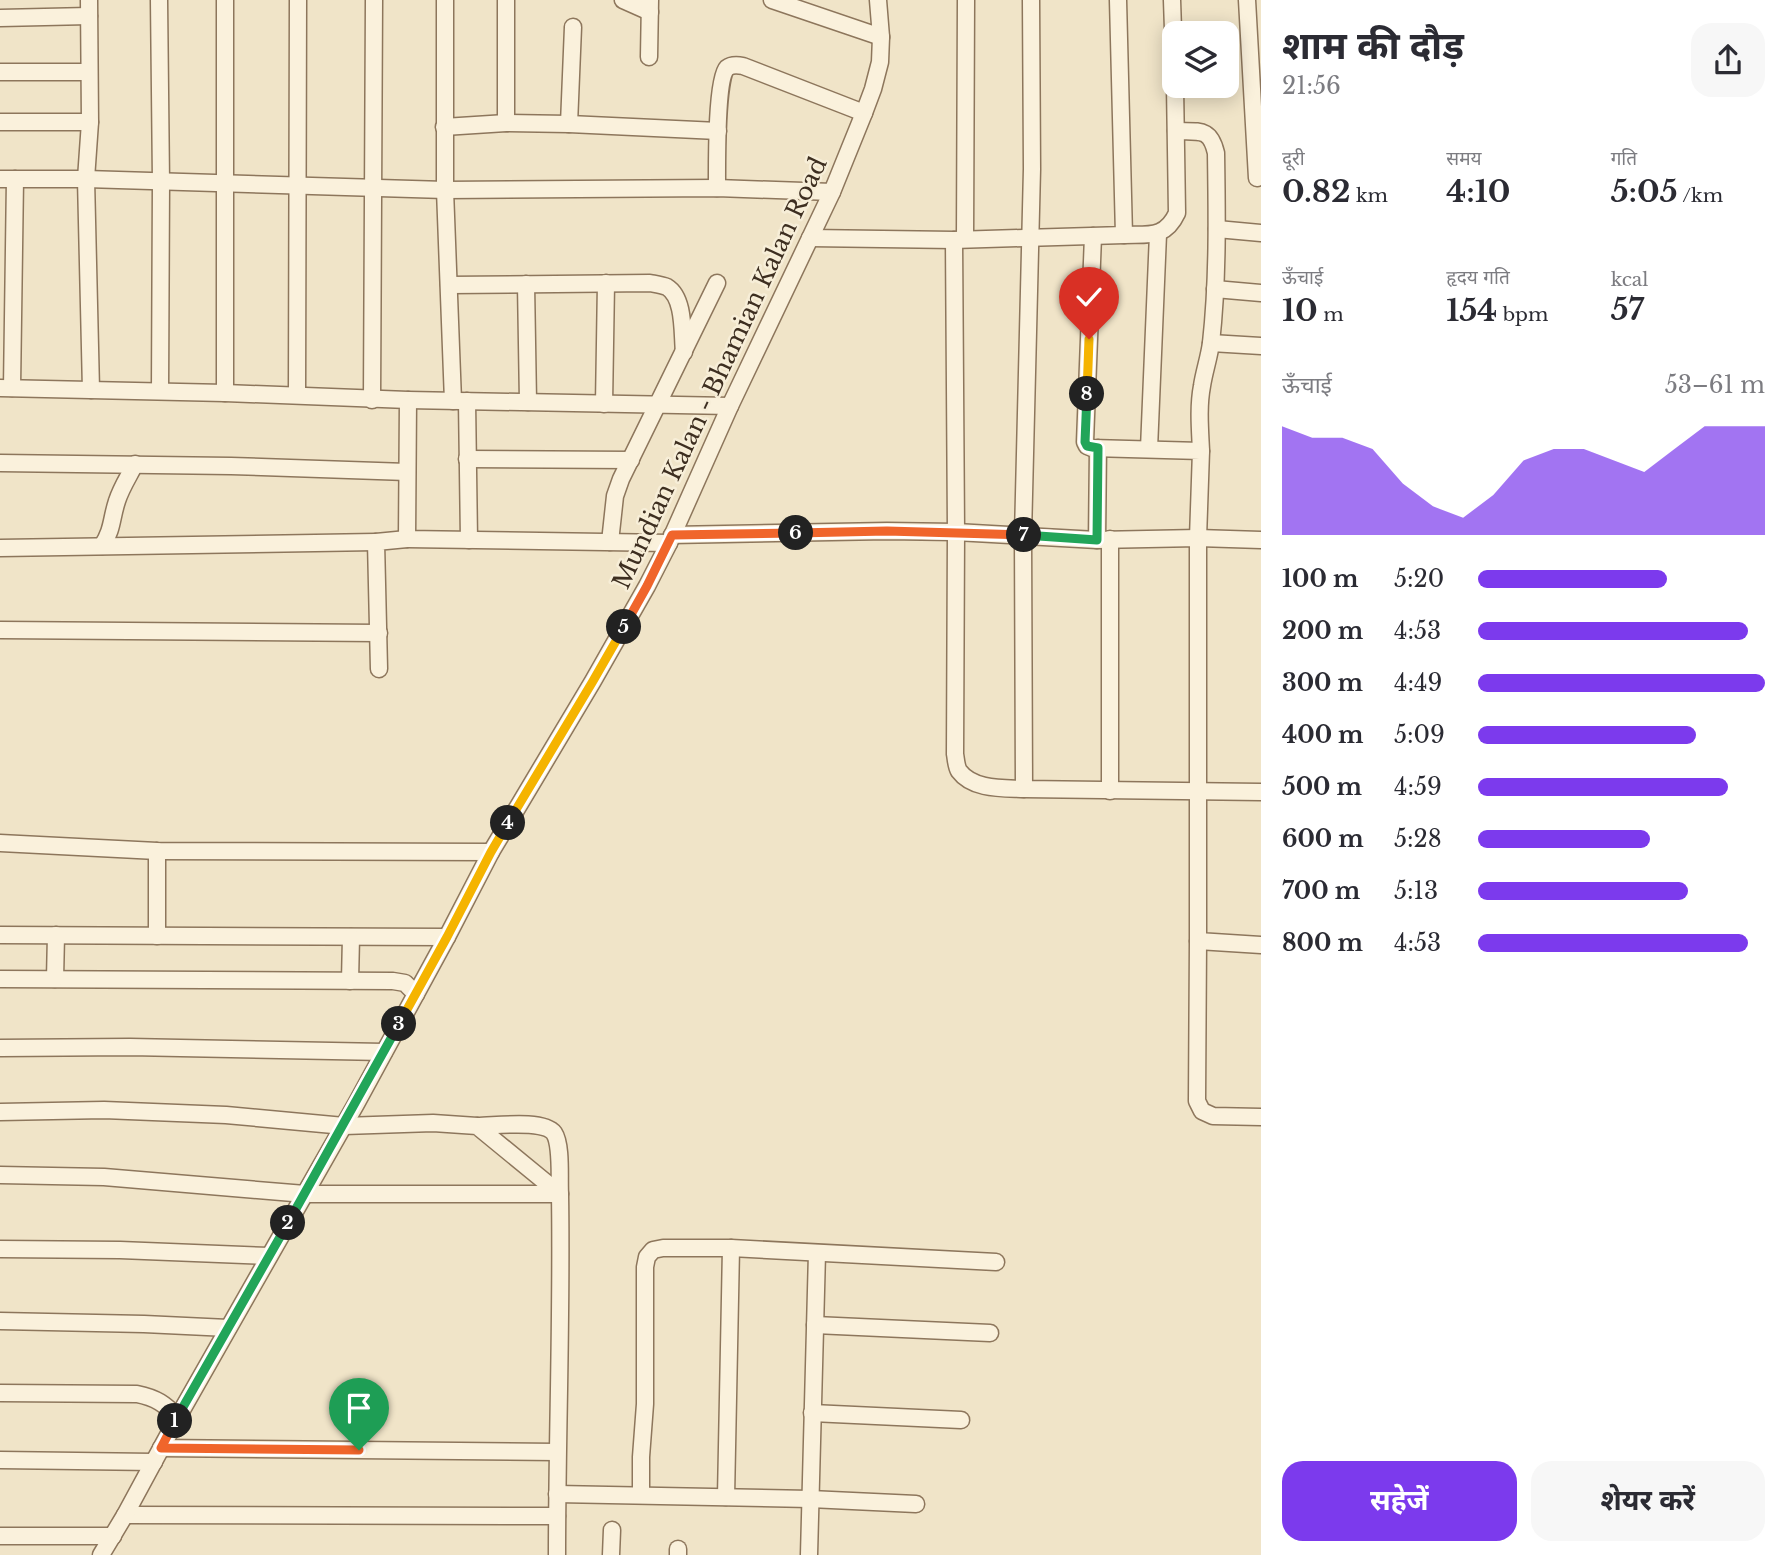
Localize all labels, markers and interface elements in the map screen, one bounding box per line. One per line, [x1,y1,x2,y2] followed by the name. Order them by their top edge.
[1162,21,1239,98] map controls
[1162,21,1239,98] button: layers
[1282,22,1464,69] text: शाम की दौड़
[1691,23,1765,97] button: share
[1282,72,1341,100] text: 21:56
[1282,147,1305,170] text: दूरी
[1446,147,1482,170] text: समय
[1611,147,1637,170] text: गति
[606,152,833,593] street label: Mundian Kalan - Bhamian Kalan Road
[1282,173,1350,210] text: 0.82
[1446,173,1511,210] text: 4:10
[1611,173,1678,210] text: 5:05
[1350,184,1388,207] text: km
[1678,184,1723,207] text: /km
[1282,266,1323,289] text: ऊँचाई
[1446,266,1510,289] text: हृदय गति
[1059,267,1119,339] pin
[1611,268,1649,291] text: kcal
[1070,278,1108,316] icon: check
[1611,291,1644,328] text: 57
[1282,292,1318,329] text: 10
[1446,292,1497,329] text: 154
[1318,303,1344,326] text: m
[1497,303,1548,326] text: bpm
[1282,371,1332,399] text: ऊँचाई
[1665,371,1765,399] text: 53–61 m
[1070,376,1104,412] pin: 8
[1080,382,1093,405] text: 8
[778,516,814,550] pin: 6
[1006,518,1042,552] pin: 7
[789,521,802,544] text: 6
[1019,523,1028,546] text: 7
[1282,565,1358,593] text: 100 m
[1394,565,1444,593] text: 5:20
[606,610,642,644] pin: 5
[618,615,629,638] text: 5
[1282,617,1363,645] text: 200 m
[1394,617,1441,645] text: 4:53
[1282,669,1363,697] text: 300 m
[1394,669,1442,697] text: 4:49
[1282,721,1364,749] text: 400 m
[1394,721,1445,749] text: 5:09
[1282,773,1362,801] text: 500 m
[1394,773,1442,801] text: 4:59
[490,806,526,840] pin: 4
[501,811,514,834] text: 4
[1282,825,1364,853] text: 600 m
[1394,825,1442,853] text: 5:28
[1282,877,1360,905] text: 700 m
[1394,877,1438,905] text: 5:13
[1282,929,1363,957] text: 800 m
[1394,929,1441,957] text: 4:53
[382,1006,416,1042] pin: 3
[392,1012,405,1035] text: 3
[270,1206,306,1240] pin: 2
[281,1211,294,1234] text: 2
[329,1378,389,1450] pin
[340,1389,378,1427] icon: arrive
[158,1404,192,1438] pin: 1
[170,1409,179,1432] text: 1
[1282,1461,1517,1541] button: सहेजें
[1531,1461,1765,1541] button: शेयर करें

